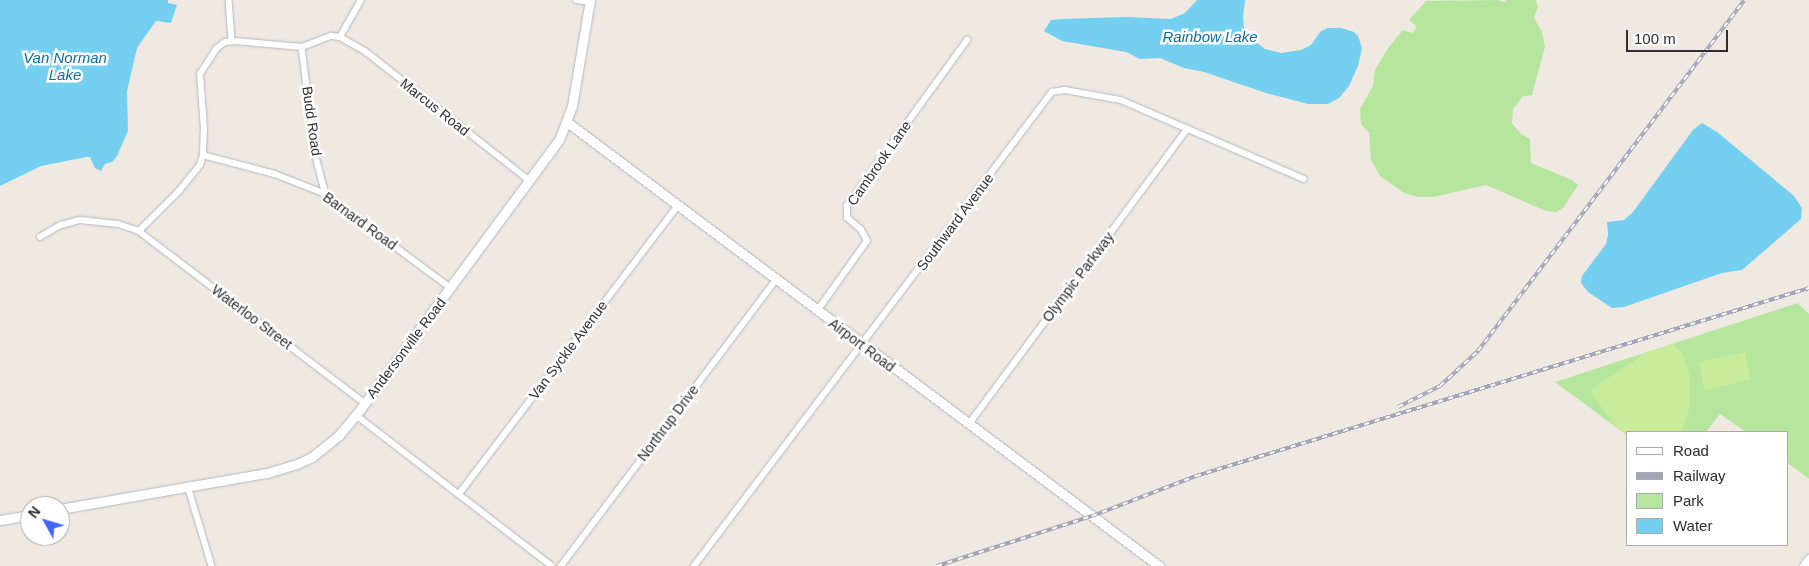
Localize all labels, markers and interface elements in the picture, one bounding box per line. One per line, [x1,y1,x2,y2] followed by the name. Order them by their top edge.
[1629,20,1732,52] scale bar
[1162,28,1258,46] water label: Rainbow Lake
[1634,30,1676,47] text: 100 m
[23,48,107,83] water label: Van Norman Lake
[397,75,473,139] street label: Marcus Road
[299,85,325,157] street label: Budd Road
[844,117,914,209] street label: Cambrook Lane
[913,170,997,274] street label: Southward Avenue
[320,189,400,253] street label: Barnard Road
[1039,229,1117,325] street label: Olympic Parkway
[208,281,296,353] street label: Waterloo Street
[363,294,449,402] street label: Andersonville Road
[525,297,611,403] street label: Van Syckle Avenue
[826,315,898,375] street label: Airport Road
[634,382,702,464] street label: Northrup Drive
[1626,431,1789,546] legend
[1673,442,1709,459] text: Road
[1673,467,1726,484] text: Railway
[1673,492,1704,509] text: Park
[20,496,70,546] north arrow
[25,503,44,521] text: N
[1673,517,1712,534] text: Water

